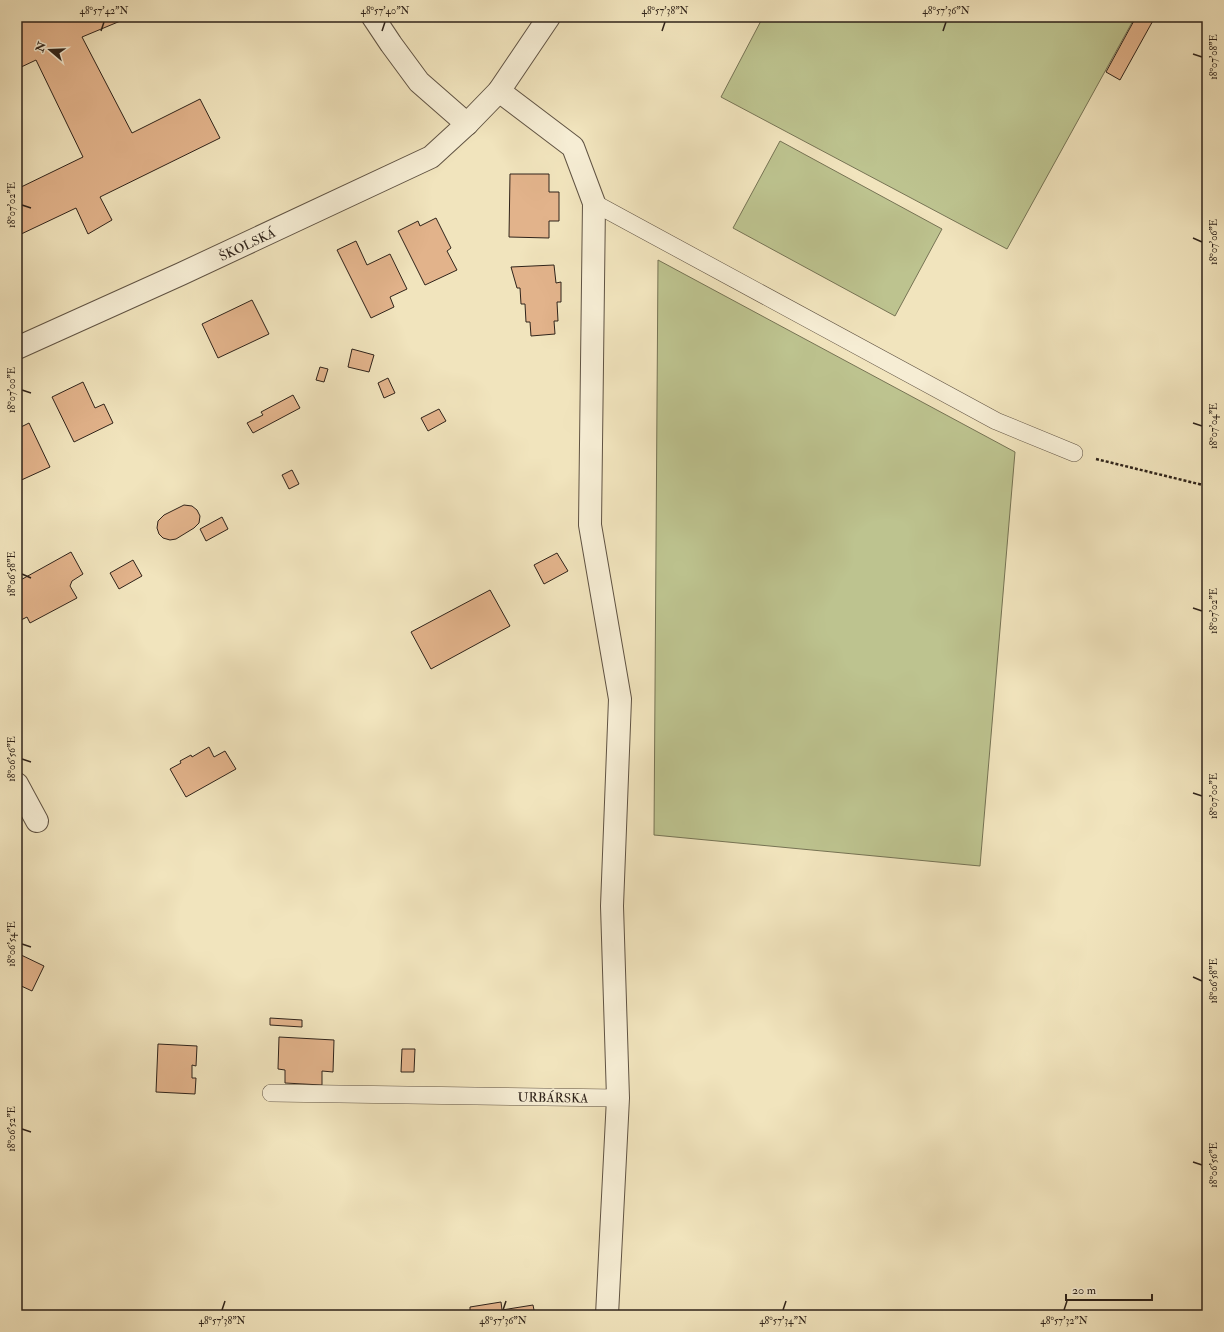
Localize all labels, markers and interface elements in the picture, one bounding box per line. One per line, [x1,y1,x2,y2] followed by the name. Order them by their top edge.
[80,5,129,17] text: 48°57'42"N
[361,5,410,17] text: 48°57'40"N
[641,5,689,17] text: 48°57'38"N
[922,5,970,17] text: 48°57'36"N
[30,30,70,70] north arrow
[1208,34,1220,80] text: 18°07'08"E
[33,39,49,55] text: N
[6,182,18,228] text: 18°07'02"E
[1208,219,1220,265] text: 18°07'06"E
[216,223,279,265] street label: ŠKOLSKÁ
[6,367,18,413] text: 18°07'00"E
[1208,403,1220,449] text: 18°07'04"E
[6,551,18,597] text: 18°06'58"E
[1208,588,1220,634] text: 18°07'02"E
[6,736,18,782] text: 18°06'56"E
[1208,773,1220,819] text: 18°07'00"E
[6,921,18,967] text: 18°06'54"E
[1208,958,1220,1004] text: 18°06'58"E
[517,1088,589,1107] street label: URBÁRSKA
[6,1106,18,1152] text: 18°06'52"E
[1208,1142,1220,1188] text: 18°06'56"E
[1066,1276,1152,1302] scale bar
[1072,1283,1097,1298] text: 20 m
[198,1315,246,1327] text: 48°57'38"N
[479,1315,527,1327] text: 48°57'36"N
[759,1315,807,1327] text: 48°57'34"N
[1040,1315,1088,1327] text: 48°57'32"N

